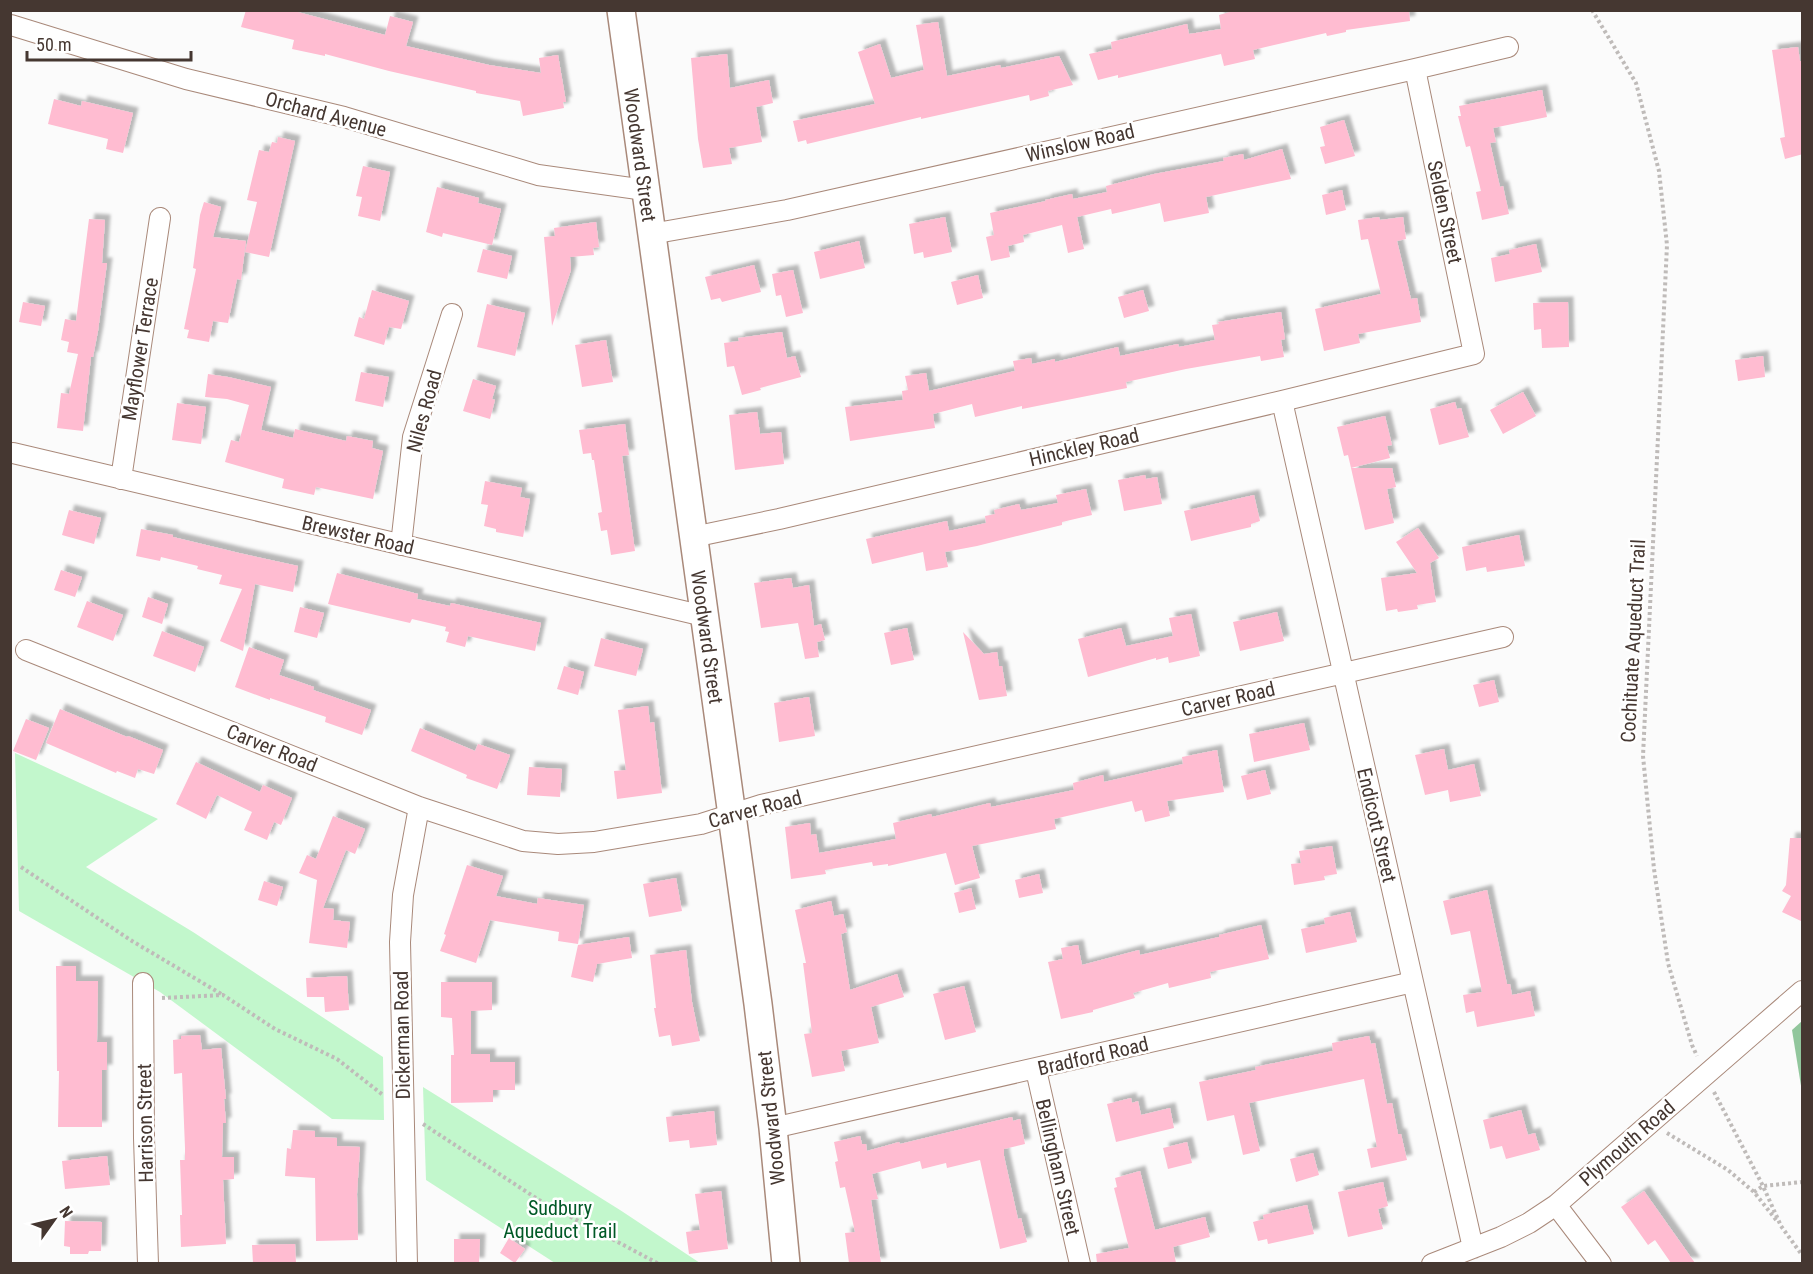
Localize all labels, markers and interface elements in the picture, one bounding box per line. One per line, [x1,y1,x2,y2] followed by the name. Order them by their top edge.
[27,24,190,62] scale bar
[36,34,71,55] text: 50 m
[263,86,389,142] street label: Orchard Avenue
[619,87,661,223] street label: Woodward Street
[1023,119,1137,167] street label: Winslow Road
[1422,158,1468,266] street label: Selden Street
[117,276,163,422] street label: Mayflower Terrace
[401,367,447,455] street label: Niles Road
[1027,423,1141,471] street label: Hinckley Road
[300,510,416,560] street label: Brewster Road
[1616,539,1650,743] street label: Cochituate Aqueduct Trail
[686,569,728,705] street label: Woodward Street
[1179,677,1277,721] street label: Carver Road
[223,719,321,777] street label: Carver Road
[1352,765,1402,885] street label: Endicott Street
[706,785,804,833] street label: Carver Road
[389,970,415,1100] street label: Dickerman Road
[1035,1032,1151,1080] street label: Bradford Road
[752,1050,790,1186] street label: Woodward Street
[132,1063,158,1183] street label: Harrison Street
[1574,1095,1680,1191] street label: Plymouth Road
[1031,1096,1085,1238] street label: Bellingham Street
[24,1190,84,1250] north arrow
[503,1196,617,1243] park label: Sudbury Aqueduct Trail
[55,1203,77,1221] text: N

